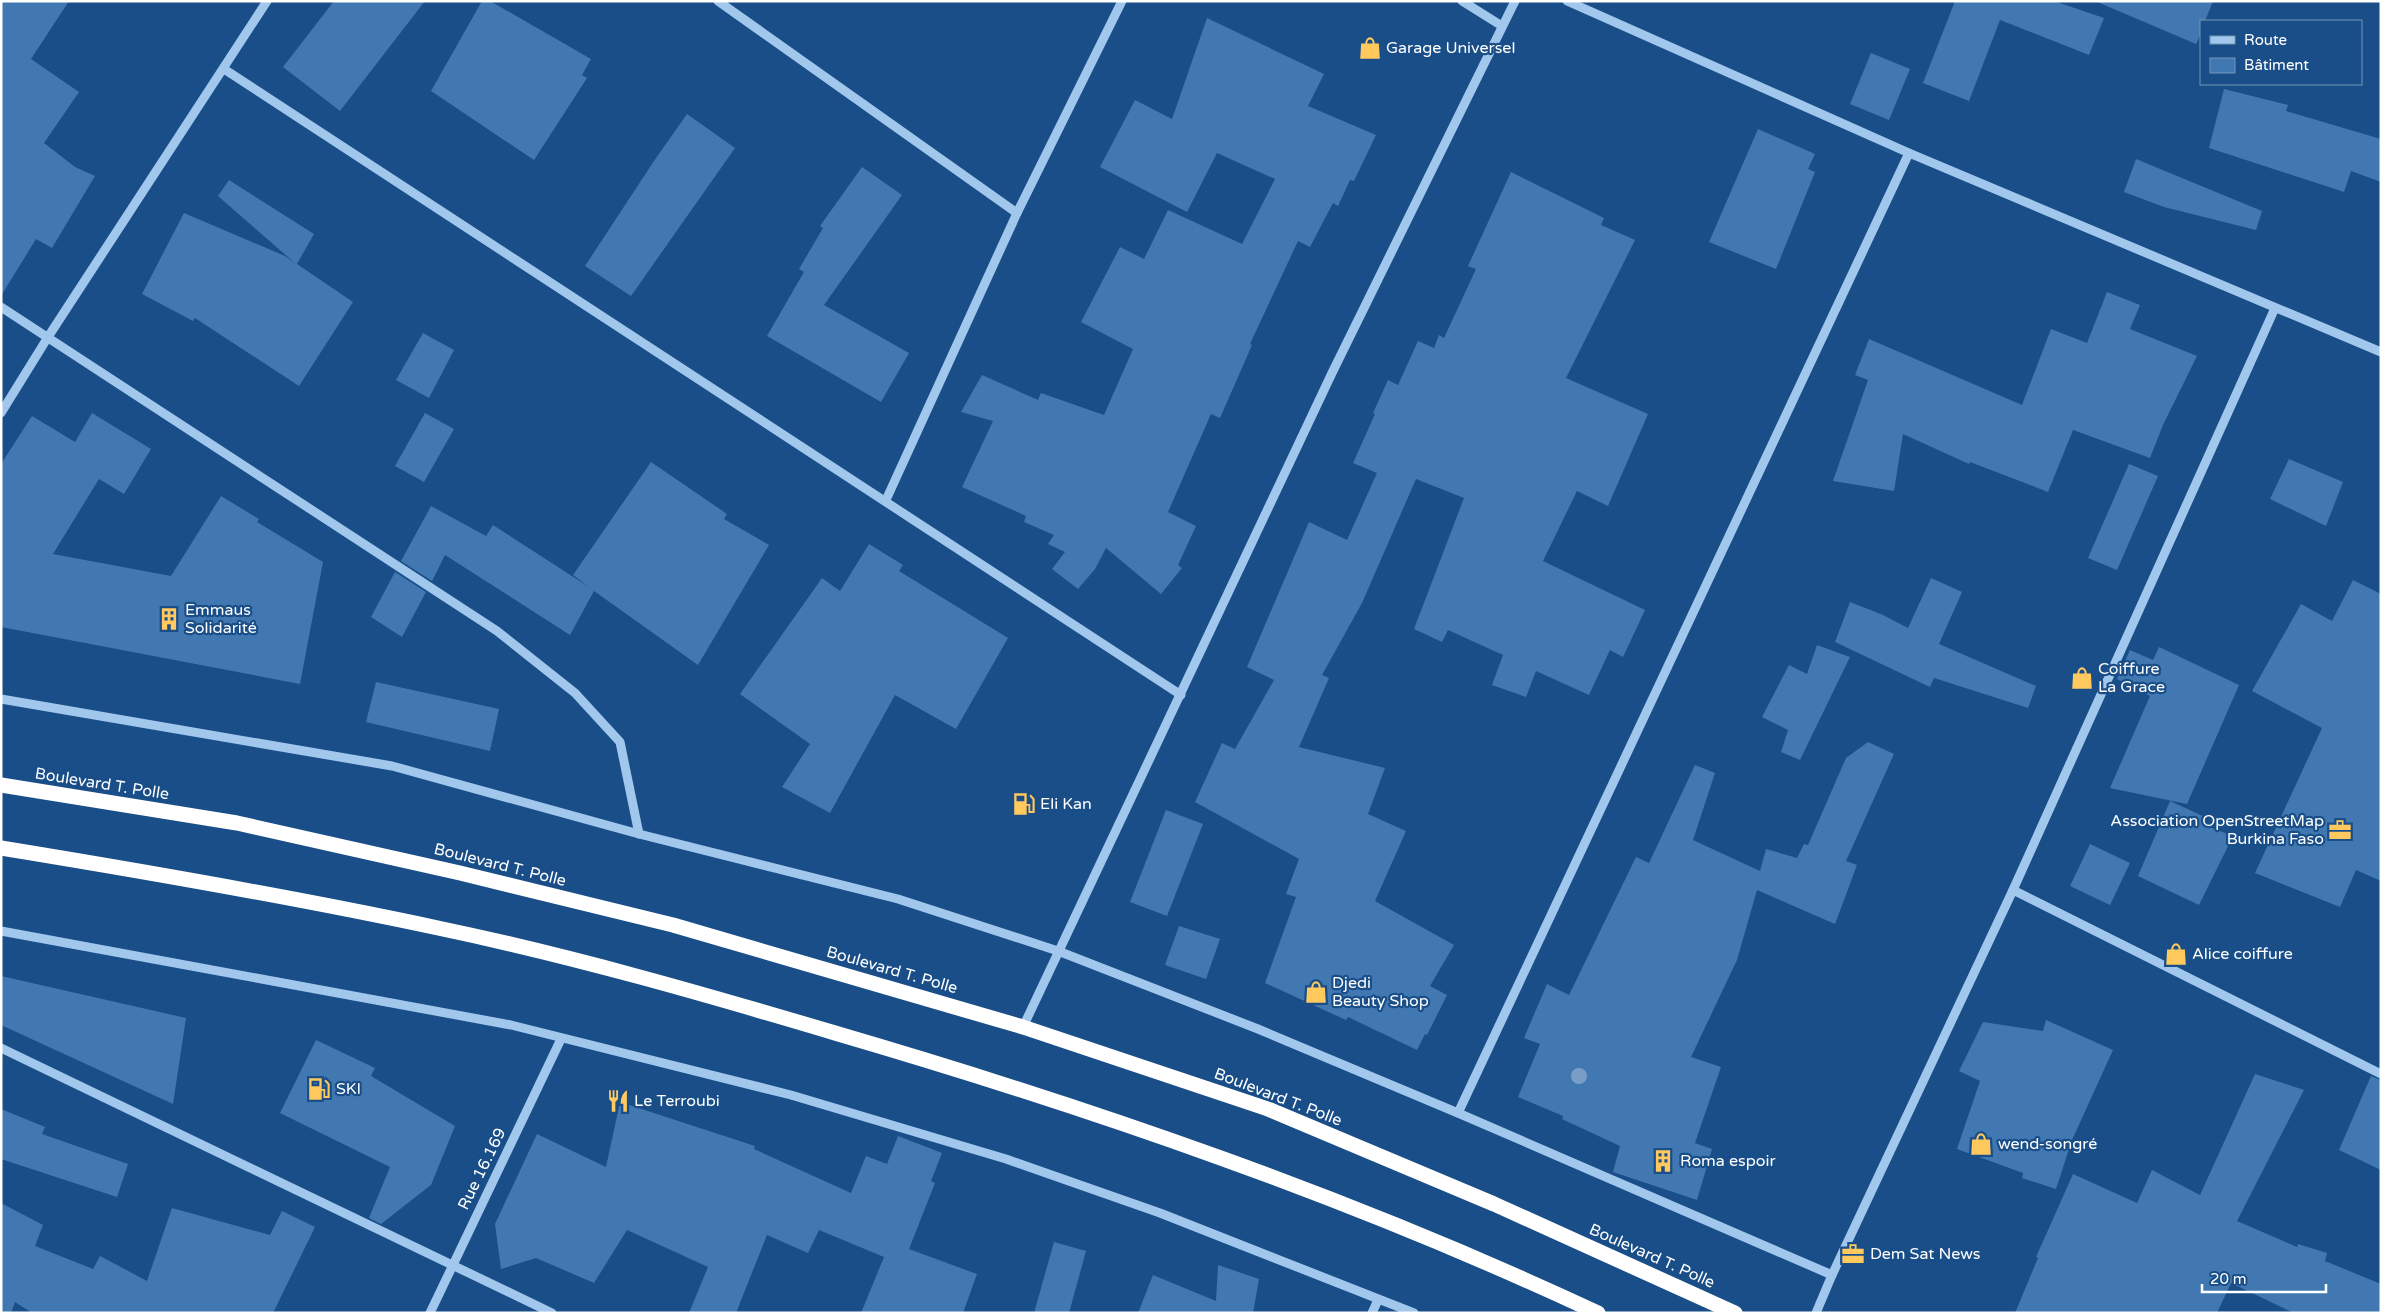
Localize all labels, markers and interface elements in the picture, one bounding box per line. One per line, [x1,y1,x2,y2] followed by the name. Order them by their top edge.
[2200,20,2362,85] legend
[2244,31,2287,49] text: Route
[1357,35,1383,61] shop icon: Garage Universel
[1386,38,1515,58] place label: Garage Universel
[2244,56,2309,74] text: Bâtiment
[185,600,257,638] place label: Emmaus Solidarité
[156,606,182,632] building icon: Emmaus Solidarité
[2098,659,2165,697] place label: Coiffure La Grace
[2069,665,2095,691] shop icon: Coiffure La Grace
[34,764,170,804] street label: Boulevard T. Polle
[1011,791,1037,817] fuel station icon: Eli Kan
[1040,794,1092,814] place label: Eli Kan
[2110,811,2324,849] place label: Association OpenStreetMap Burkina Faso
[2327,817,2353,843] office icon: Association OpenStreetMap Burkina Faso
[432,839,568,891] street label: Boulevard T. Polle
[2163,941,2189,967] shop icon: Alice coiffure
[824,942,960,998] street label: Boulevard T. Polle
[2192,944,2293,964] place label: Alice coiffure
[1332,973,1429,1011] place label: Djedi Beauty Shop
[1303,979,1329,1005] shop icon: Djedi Beauty Shop
[1211,1063,1345,1131] street label: Boulevard T. Polle
[306,1076,332,1102] fuel station icon: SKI
[336,1079,361,1099] place label: SKI
[605,1088,631,1114] restaurant icon: Le Terroubi
[634,1091,720,1111] place label: Le Terroubi
[454,1125,510,1213] street label: Rue 16.169
[1968,1131,1994,1157] shop icon: wend-songré
[1998,1134,2097,1154] place label: wend-songré
[1650,1148,1676,1174] building icon: Roma espoir
[1680,1151,1777,1171] place label: Roma espoir
[1586,1219,1718,1293] street label: Boulevard T. Polle
[1840,1241,1866,1267] office icon: Dem Sat News
[1870,1244,1981,1264] place label: Dem Sat News
[2202,1262,2326,1294] scale bar
[2210,1270,2247,1288] text: 20 m

